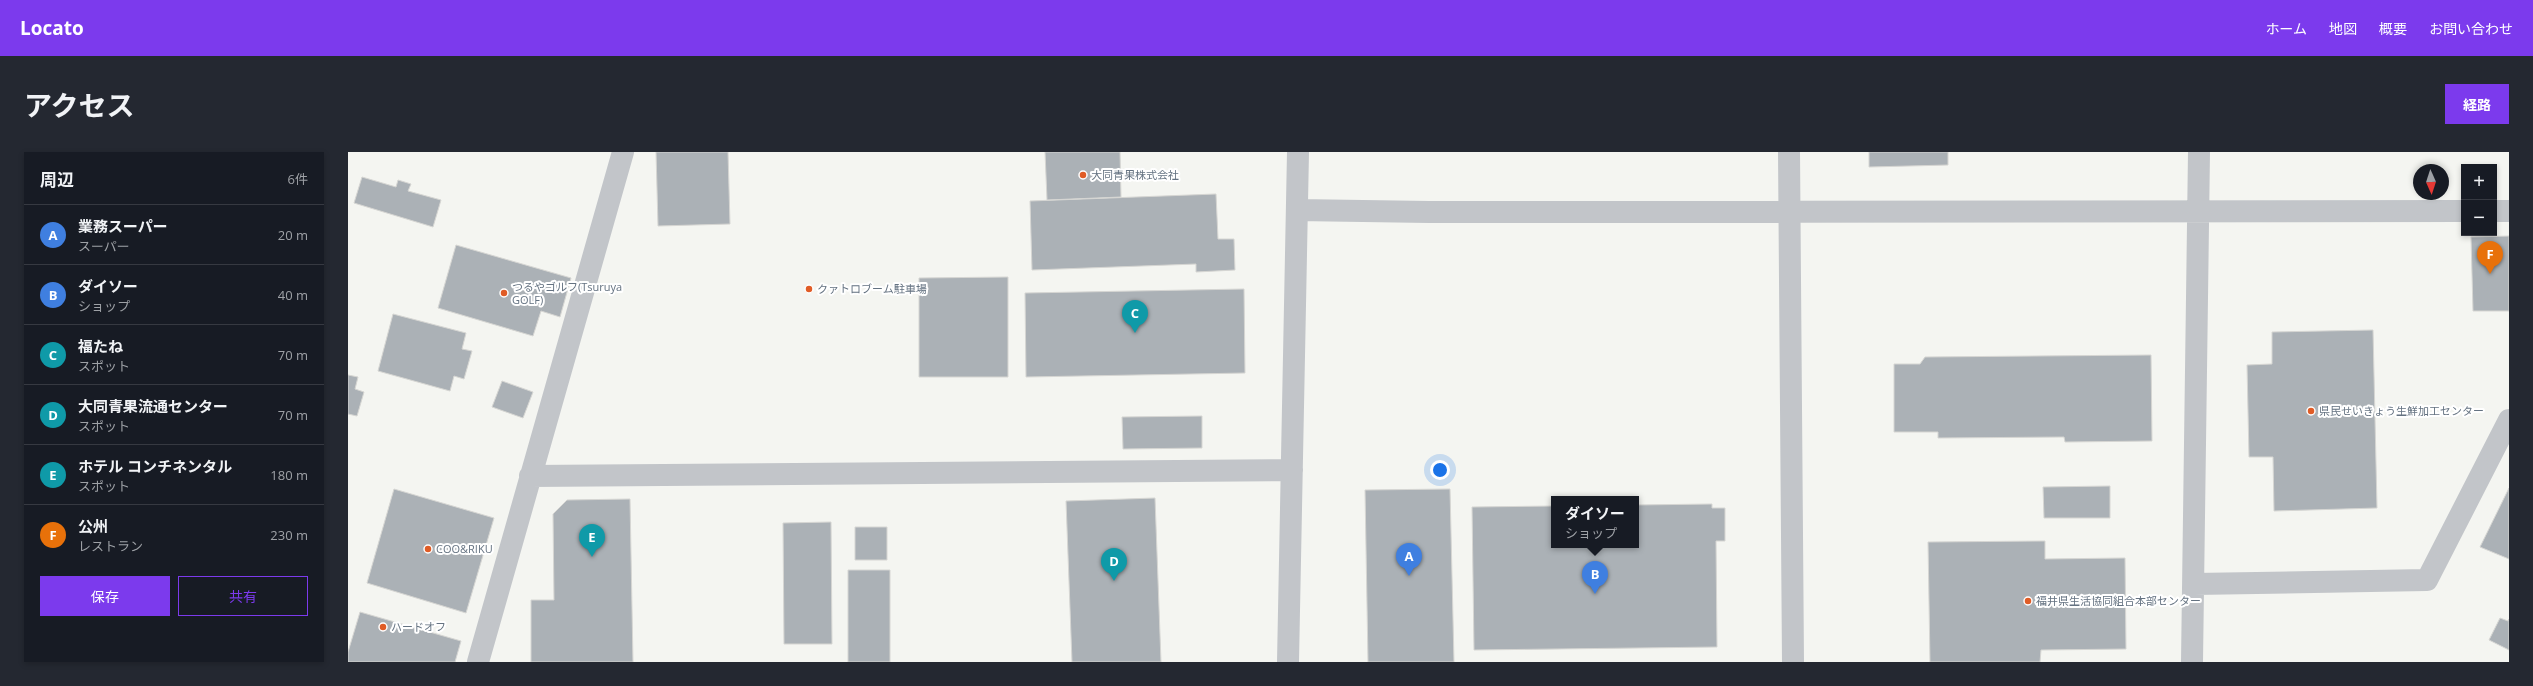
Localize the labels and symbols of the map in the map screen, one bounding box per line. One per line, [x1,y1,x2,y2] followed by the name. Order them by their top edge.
[2413,164,2449,200] north arrow
[1091,167,1179,182] place label: 大同青果株式会社
[1078,170,1088,180] marker: 大同青果株式会社
[2477,241,2503,274] pin: F
[512,279,622,307] place label: つるやゴルフ(Tsuruya GOLF)
[817,281,927,296] place label: クァトロブーム駐車場
[804,284,814,294] marker: クァトロブーム駐車場
[499,288,509,298] marker: つるやゴルフ(Tsuruya GOLF)
[1122,300,1148,333] pin: C
[2319,403,2484,418] place label: 県民せいきょう生鮮加工センター
[2306,406,2316,416] marker: 県民せいきょう生鮮加工センター
[1430,460,1450,480] your location
[579,524,605,557] pin: E
[436,541,493,556] place label: COO&RIKU
[1396,543,1422,576] pin: A
[423,544,433,554] marker: COO&RIKU
[1101,548,1127,581] pin: D
[1582,561,1608,594] pin: B
[2036,593,2201,608] place label: 福井県生活協同組合本部センター
[2023,596,2033,606] marker: 福井県生活協同組合本部センター
[391,619,446,634] place label: ハードオフ
[378,622,388,632] marker: ハードオフ

